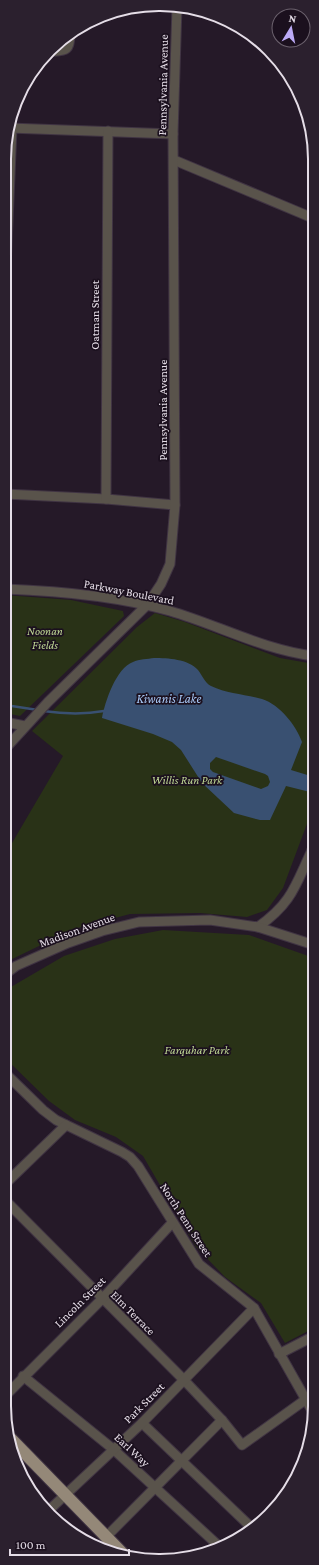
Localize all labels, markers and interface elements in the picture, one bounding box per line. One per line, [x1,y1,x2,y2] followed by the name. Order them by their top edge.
[271,8,311,48] north arrow
[288,12,298,25] text: N
[155,34,171,136] street label: Pennsylvania Avenue
[88,279,102,350] street label: Oatman Street
[156,359,170,461] street label: Pennsylvania Avenue
[83,576,176,608] street label: Parkway Boulevard
[27,624,63,652] park label: Noonan Fields
[137,691,201,706] water label: Kiwanis Lake
[152,773,223,787] park label: Willis Run Park
[37,910,117,950] street label: Madison Avenue
[164,1043,230,1057] park label: Farquhar Park
[157,1181,216,1260] street label: North Penn Street
[52,1273,109,1330] street label: Lincoln Street
[108,1288,158,1338] street label: Elm Terrace
[121,1379,168,1426] street label: Park Street
[111,1430,153,1470] street label: Earl Way
[10,1531,129,1557] scale bar
[16,1538,46,1552] text: 100 m

